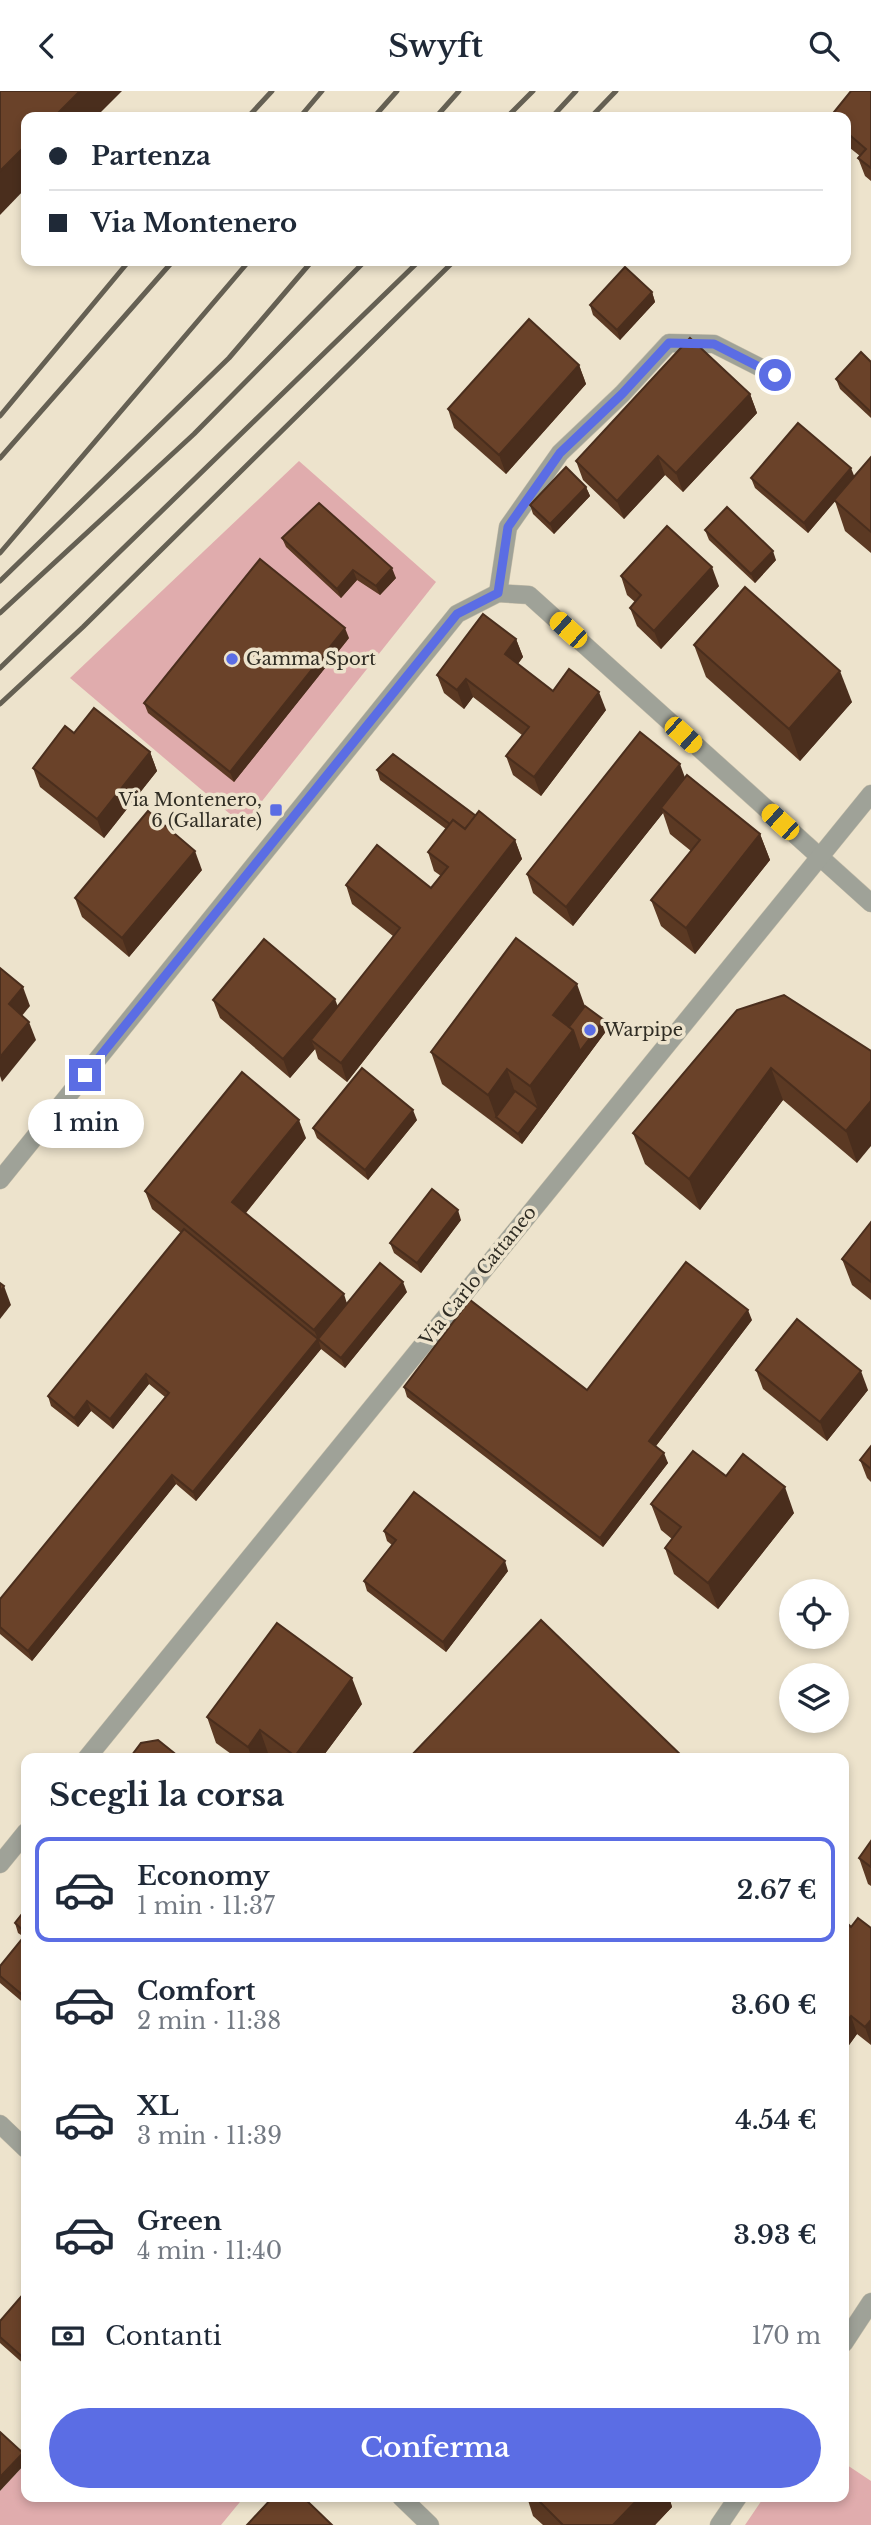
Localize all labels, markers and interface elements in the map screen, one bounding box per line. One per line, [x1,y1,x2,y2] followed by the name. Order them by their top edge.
[388,26,483,66] text: Swyft
[28,27,66,65] icon: back
[805,27,843,65] icon: search
[91,140,211,172] text: Partenza
[91,207,297,239] text: Via Montenero
[759,359,791,391] route start
[546,608,591,652] car
[246,648,376,670] place label: Gamma Sport
[224,651,240,667] marker: Gamma Sport
[661,713,706,757] car
[118,789,262,832] place label: Via Montenero, 6 (Gallarate)
[758,800,803,844] car
[268,802,284,818] marker: Via Montenero, 6 (Gallarate)
[603,1019,683,1041] place label: Warpipe
[582,1022,598,1038] marker: Warpipe
[69,1059,101,1091] route end
[27,1100,143,1149] callout: 1 min
[53,1109,119,1137] text: 1 min
[414,1202,541,1351] street label: Via Carlo Cattaneo
[779,1579,849,1733] map controls
[779,1579,849,1649] button: locate
[779,1663,849,1733] button: layers
[49,1775,285,1815] text: Scegli la corsa
[53,1858,116,1921] icon: car
[137,1860,270,1892] text: Economy
[737,1874,817,1906] text: 2.67 €
[137,1892,275,1920] text: 1 min · 11:37
[53,1973,116,2036] icon: car
[137,1975,255,2007] text: Comfort
[731,1989,817,2021] text: 3.60 €
[137,2007,281,2035] text: 2 min · 11:38
[53,2088,116,2151] icon: car
[137,2090,179,2122] text: XL
[735,2104,817,2136] text: 4.54 €
[137,2122,282,2150] text: 3 min · 11:39
[53,2203,116,2266] icon: car
[137,2205,222,2237] text: Green
[734,2219,817,2251] text: 3.93 €
[137,2237,282,2265] text: 4 min · 11:40
[49,2317,87,2355] icon: cash
[105,2320,222,2352] text: Contanti
[751,2322,821,2350] text: 170 m
[49,2408,821,2488] button: Conferma

